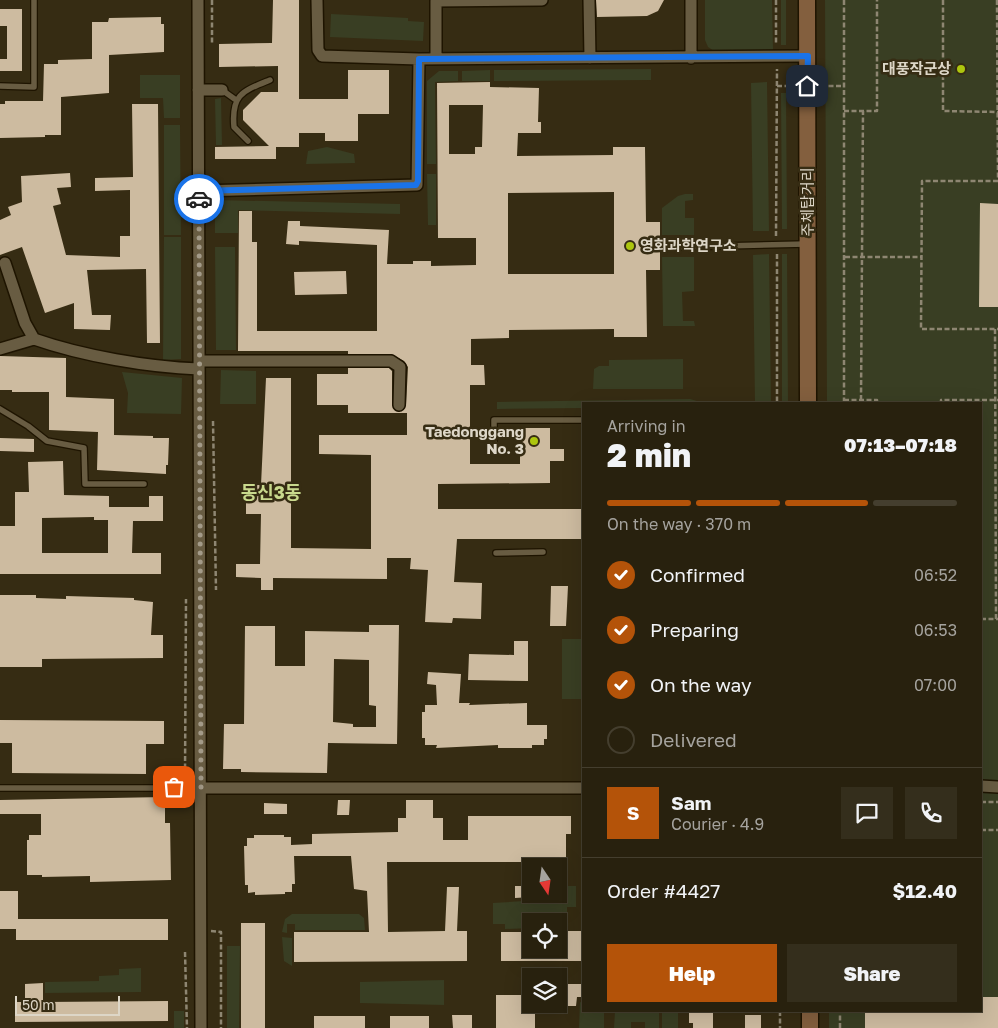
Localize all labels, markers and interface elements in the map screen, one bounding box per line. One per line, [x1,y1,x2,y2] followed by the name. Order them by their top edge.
[882,59,951,77] place label: 대풍작군상
[955,63,967,75] marker: 대풍작군상
[786,65,828,107] pin
[793,72,821,100] icon: home
[798,167,816,237] street label: 주체탑거리
[174,174,224,224] courier
[185,185,213,213] icon: car
[640,236,737,254] place label: 영화과학연구소
[624,240,636,252] marker: 영화과학연구소
[607,416,686,436] text: Arriving in
[425,422,524,457] place label: Taedonggang No. 3
[844,433,957,456] text: 07:13–07:18
[528,435,540,447] marker: Taedonggang No. 3
[607,436,691,474] text: 2 min
[241,481,301,503] district label: 동신3동
[607,514,751,534] text: On the way · 370 m
[607,561,635,589] icon: check
[650,563,745,586] text: Confirmed
[914,565,957,585] text: 06:52
[607,616,635,644] icon: check
[650,618,739,641] text: Preparing
[914,620,957,640] text: 06:53
[607,671,635,699] icon: check
[650,673,752,696] text: On the way
[914,675,957,695] text: 07:00
[650,728,737,751] text: Delivered
[153,766,195,808] pin
[160,773,188,801] icon: bag
[841,787,893,839] button: chat
[905,787,957,839] button: phone
[671,791,711,814] text: Sam
[627,801,639,824] text: S
[671,814,764,834] text: Courier · 4.9
[522,858,568,902] north arrow
[522,858,567,1013] map controls
[607,879,720,902] text: Order #4427
[893,879,957,902] text: $12.40
[522,913,567,958] button: locate
[607,944,777,1002] button: Help
[787,944,957,1002] button: Share
[522,968,567,1013] button: layers
[15,993,120,1016] scale bar
[22,996,55,1013] text: 50 m

